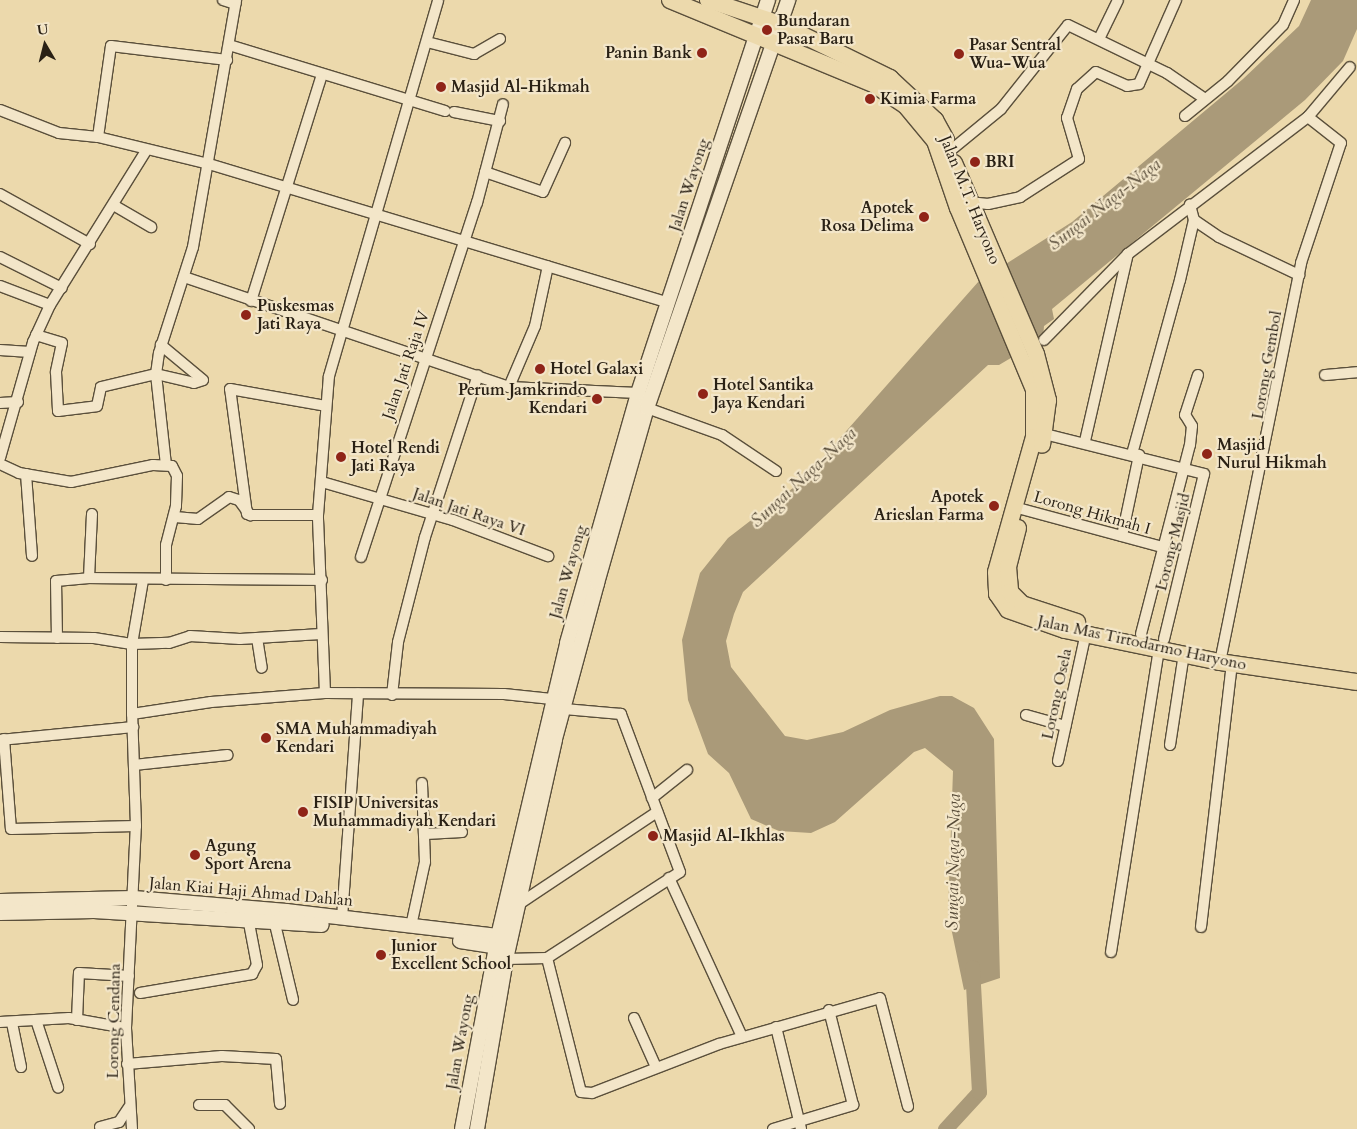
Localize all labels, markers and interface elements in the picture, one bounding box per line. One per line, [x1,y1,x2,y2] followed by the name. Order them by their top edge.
[777,11,854,49] place label: Bundaran Pasar Baru
[36,19,50,40] text: U
[20,20,70,70] north arrow
[761,24,773,36] marker: Bundaran Pasar Baru
[969,35,1061,73] place label: Pasar Sentral Wua-Wua
[605,43,692,63] place label: Panin Bank
[696,47,708,59] marker: Panin Bank
[953,48,965,60] marker: Pasar Sentral Wua-Wua
[451,77,590,97] place label: Masjid Al-Hikmah
[435,81,447,93] marker: Masjid Al-Hikmah
[880,89,976,109] place label: Kimia Farma
[864,93,876,105] marker: Kimia Farma
[935,133,1005,267] street label: Jalan M.T. Haryono
[665,136,713,234] street label: Jalan Wayong
[985,152,1015,172] place label: BRI
[1044,154,1166,256] water label: Sungai Naga-Naga
[969,156,981,168] marker: BRI
[821,198,914,236] place label: Apotek Rosa Delima
[918,211,930,223] marker: Apotek Rosa Delima
[257,296,334,334] place label: Puskesmas Jati Raya
[239,308,253,322] marker: Puskesmas Jati Raya
[378,308,434,422] street label: Jalan Jati Raja IV
[1248,309,1286,421] street label: Lorong Gembol
[550,359,643,379] place label: Hotel Galaxi
[534,363,546,375] marker: Hotel Galaxi
[713,375,814,413] place label: Hotel Santika Jaya Kendari
[458,380,587,418] place label: Perum Jamkrindo Kendari
[697,388,709,400] marker: Hotel Santika Jaya Kendari
[591,393,603,405] marker: Perum Jamkrindo Kendari
[747,423,861,533] water label: Sungai Naga-Naga
[1217,435,1327,473] place label: Masjid Nurul Hikmah
[351,438,440,476] place label: Hotel Rendi Jati Raya
[1201,448,1213,460] marker: Masjid Nurul Hikmah
[335,451,347,463] marker: Hotel Rendi Jati Raya
[410,484,528,540] street label: Jalan Jati Raya VI
[874,487,984,525] place label: Apotek Arieslan Farma
[1031,487,1153,539] street label: Lorong Hikmah I
[1152,491,1194,593] street label: Lorong Masjid
[988,500,1000,512] marker: Apotek Arieslan Farma
[545,523,591,621] street label: Jalan Wayong
[1036,611,1248,675] street label: Jalan Mas Tirtodarmo Haryono
[1038,647,1076,741] street label: Lorong Osela
[276,719,437,757] place label: SMA Muhammadiyah Kendari
[260,732,272,744] marker: SMA Muhammadiyah Kendari
[313,793,496,831] place label: FISIP Universitas Muhammadiyah Kendari
[942,793,966,931] water label: Sungai Naga-Naga
[297,806,309,818] marker: FISIP Universitas Muhammadiyah Kendari
[663,826,785,846] place label: Masjid Al-Ikhlas
[647,830,659,842] marker: Masjid Al-Ikhlas
[205,836,292,874] place label: Agung Sport Arena
[189,849,201,861] marker: Agung Sport Arena
[148,874,354,910] street label: Jalan Kiai Haji Ahmad Dahlan
[391,936,511,974] place label: Junior Excellent School
[375,949,387,961] marker: Junior Excellent School
[103,963,125,1079] street label: Lorong Cendana
[442,993,478,1091] street label: Jalan Wayong

